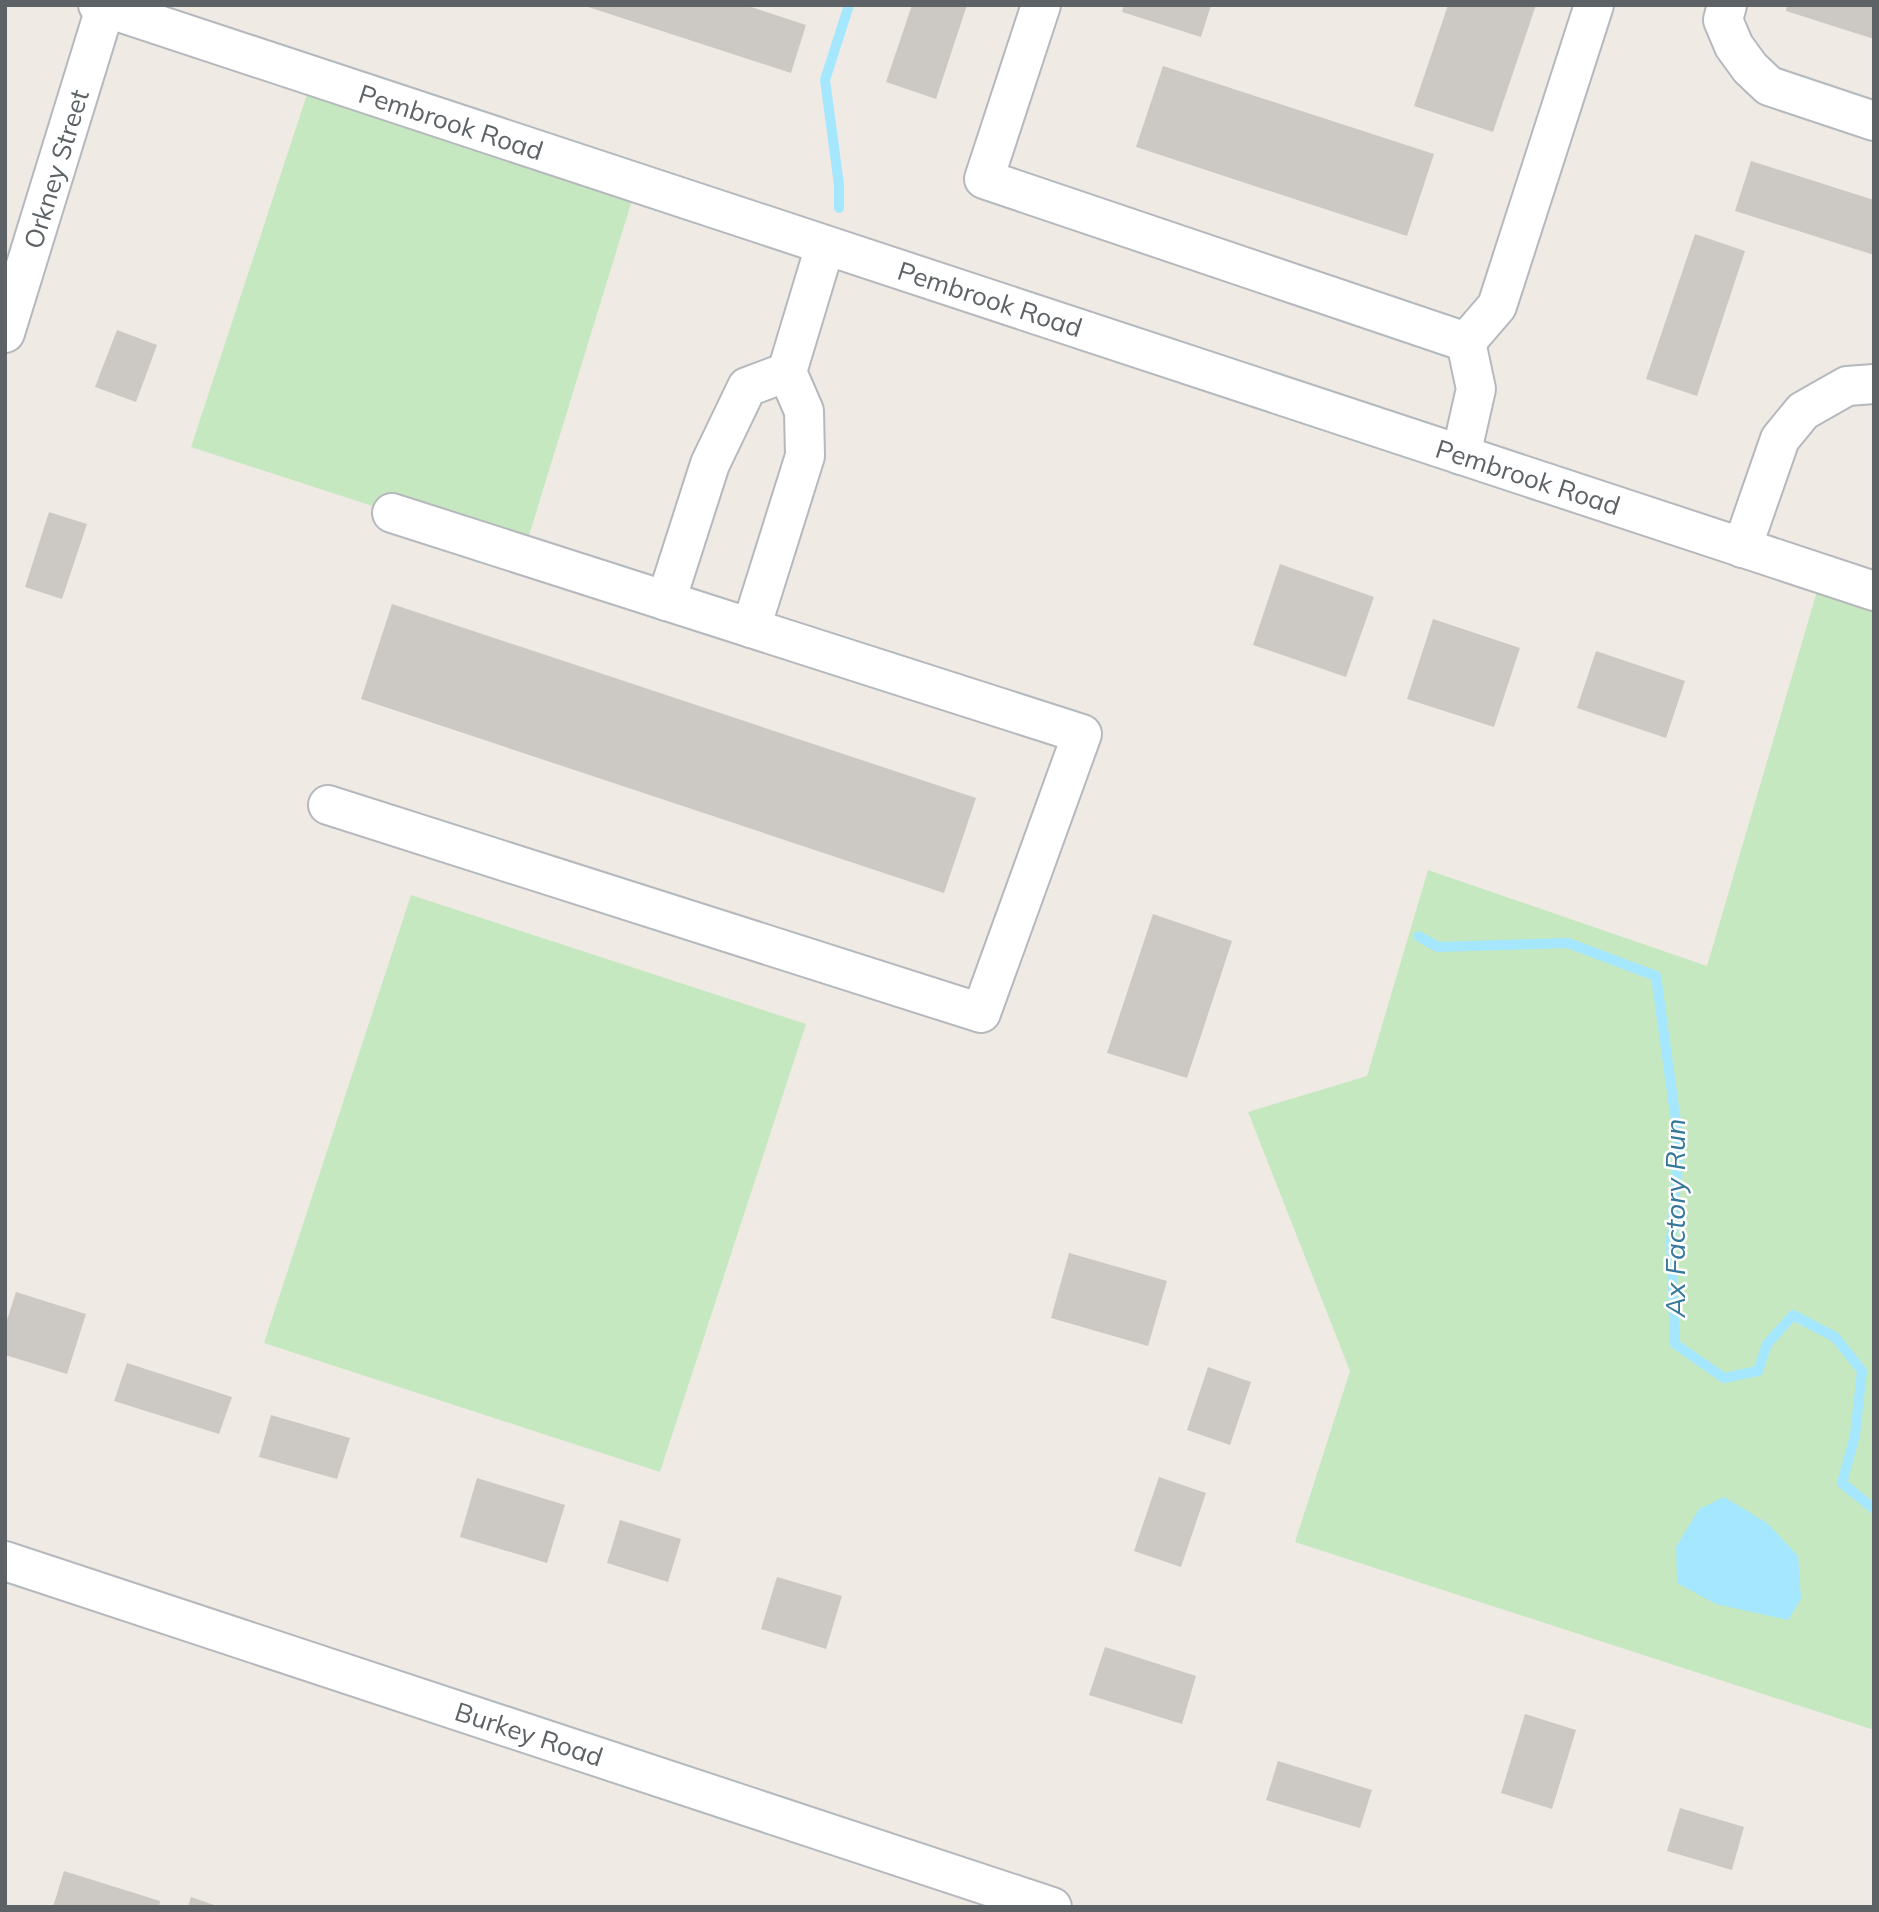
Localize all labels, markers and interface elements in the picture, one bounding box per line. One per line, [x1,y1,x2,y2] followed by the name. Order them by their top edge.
[355,77,547,167] street label: Pembrook Road
[16,85,96,253] street label: Orkney Street
[894,254,1086,344] street label: Pembrook Road
[1432,432,1624,522] street label: Pembrook Road
[1657,1119,1692,1318] water label: Ax Factory Run
[451,1695,607,1773] street label: Burkey Road

